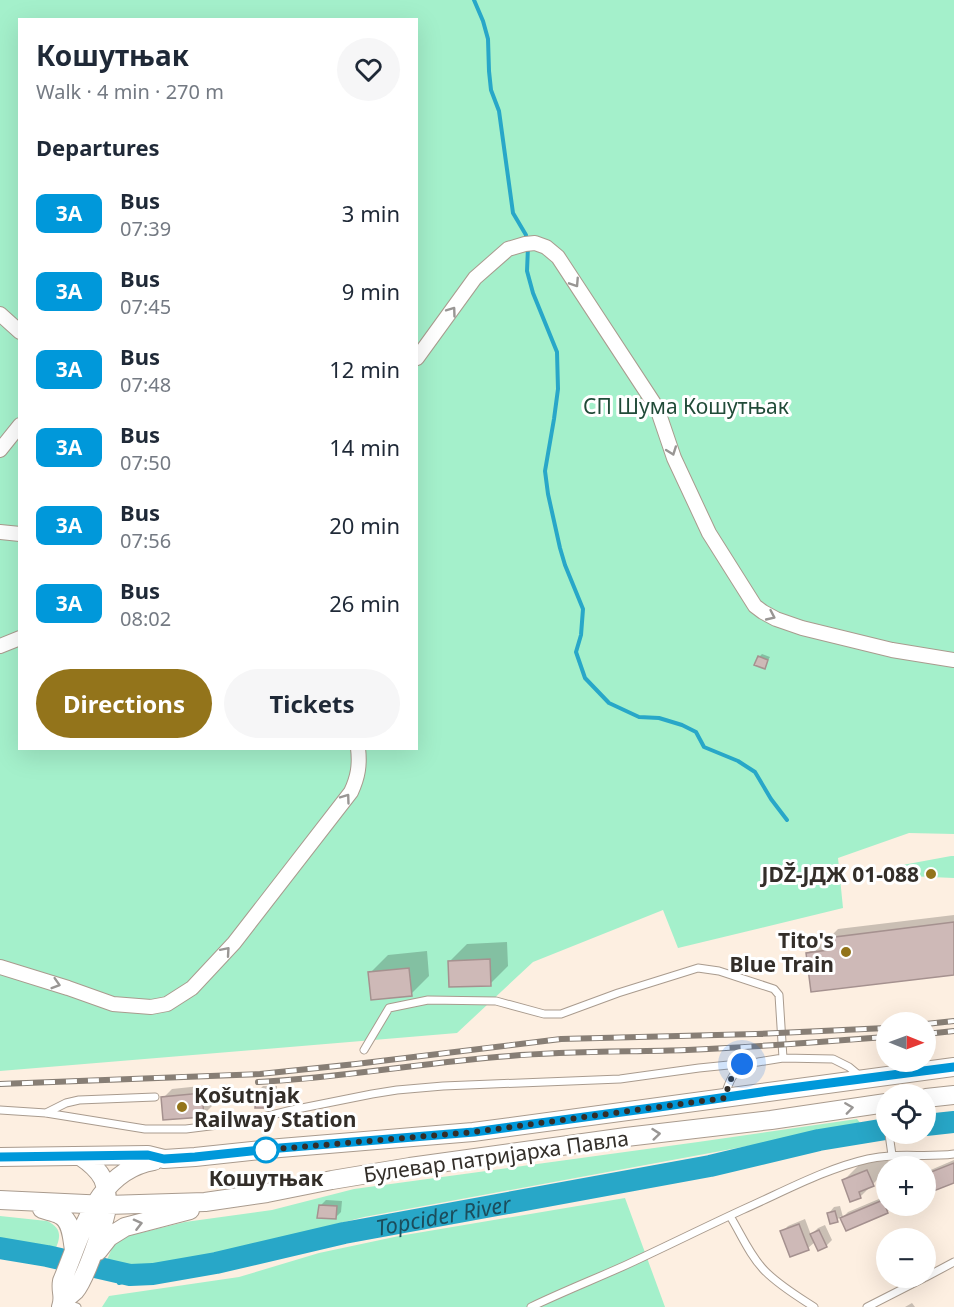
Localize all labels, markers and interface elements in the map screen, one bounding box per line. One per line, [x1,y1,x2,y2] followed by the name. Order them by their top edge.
[36,36,189,74] text: Кошутњак
[337,38,400,101] button: heart
[36,78,224,105] text: Walk · 4 min · 270 m
[36,132,160,162] text: Departures
[120,185,160,215] text: Bus
[342,198,400,228] text: 3 min
[56,199,82,227] text: 3A
[120,215,171,242] text: 07:39
[120,263,160,293] text: Bus
[342,276,400,306] text: 9 min
[568,276,579,287] one-way arrow
[56,277,82,305] text: 3A
[120,293,171,320] text: 07:45
[445,306,456,317] one-way arrow
[120,341,160,371] text: Bus
[329,354,400,384] text: 12 min
[56,355,82,383] text: 3A
[120,371,171,398] text: 07:48
[583,392,789,420] park label: СП Шума Кошутњак
[120,419,160,449] text: Bus
[329,432,400,462] text: 14 min
[56,433,82,461] text: 3A
[664,446,677,456] one-way arrow
[120,449,171,476] text: 07:50
[120,497,160,527] text: Bus
[329,510,400,540] text: 20 min
[56,511,82,539] text: 3A
[120,527,171,554] text: 07:56
[120,575,160,605] text: Bus
[329,588,400,618] text: 26 min
[56,589,82,617] text: 3A
[120,605,171,632] text: 08:02
[765,608,776,620] one-way arrow
[36,669,212,738] button: Directions
[224,669,400,738] button: Tickets
[339,793,350,804] one-way arrow
[760,860,919,888] place label: JDŽ-JДЖ 01-088
[924,867,938,881] marker: JDŽ-JДЖ 01-088
[730,926,834,978] place label: Tito's Blue Train
[839,945,853,959] marker: Tito's Blue Train
[219,947,230,958] one-way arrow
[50,977,61,989] one-way arrow
[876,1012,936,1072] north arrow
[876,1012,936,1288] map controls
[727,1049,757,1079] your location
[194,1081,356,1133] place label: Košutnjak Railway Station
[876,1084,936,1144] button: locate
[175,1100,189,1114] marker: Košutnjak Railway Station
[844,1103,854,1115] one-way arrow
[362,1124,630,1188] street label: Булевар патријарха Павла
[651,1128,660,1141] one-way arrow
[253,1137,279,1163] marker: Кошутњак
[876,1156,936,1216] button: +
[209,1164,323,1192] place label: Кошутњак
[373,1188,514,1242] water label: Topcider River
[133,1218,143,1231] one-way arrow
[876,1228,936,1288] button: −

